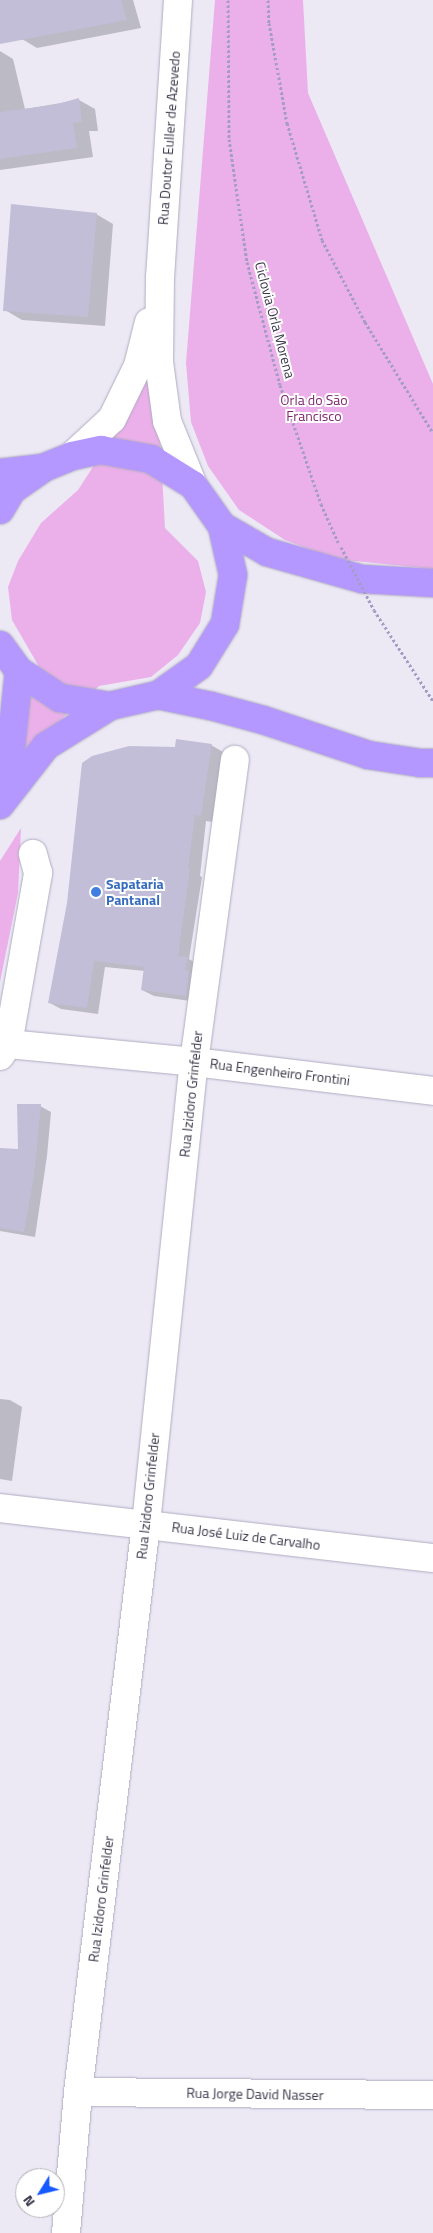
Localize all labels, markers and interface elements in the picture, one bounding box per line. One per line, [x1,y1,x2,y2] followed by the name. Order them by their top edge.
[155,50,183,226] street label: Rua Doutor Euller de Azevedo
[251,260,299,380] street label: Ciclovia Orla Morena
[280,392,348,424] park label: Orla do São Francisco
[106,876,164,909] place label: Sapataria Pantanal
[90,886,102,898] marker: Sapataria Pantanal
[176,1030,206,1158] street label: Rua Izidoro Grinfelder
[209,1055,351,1089] street label: Rua Engenheiro Frontini
[133,1432,163,1560] street label: Rua Izidoro Grinfelder
[171,1519,321,1553] street label: Rua José Luiz de Carvalho
[85,1835,117,1963] street label: Rua Izidoro Grinfelder
[186,2084,324,2104] street label: Rua Jorge David Nasser
[15,2168,65,2218] north arrow
[17,2191,40,2212] text: N

